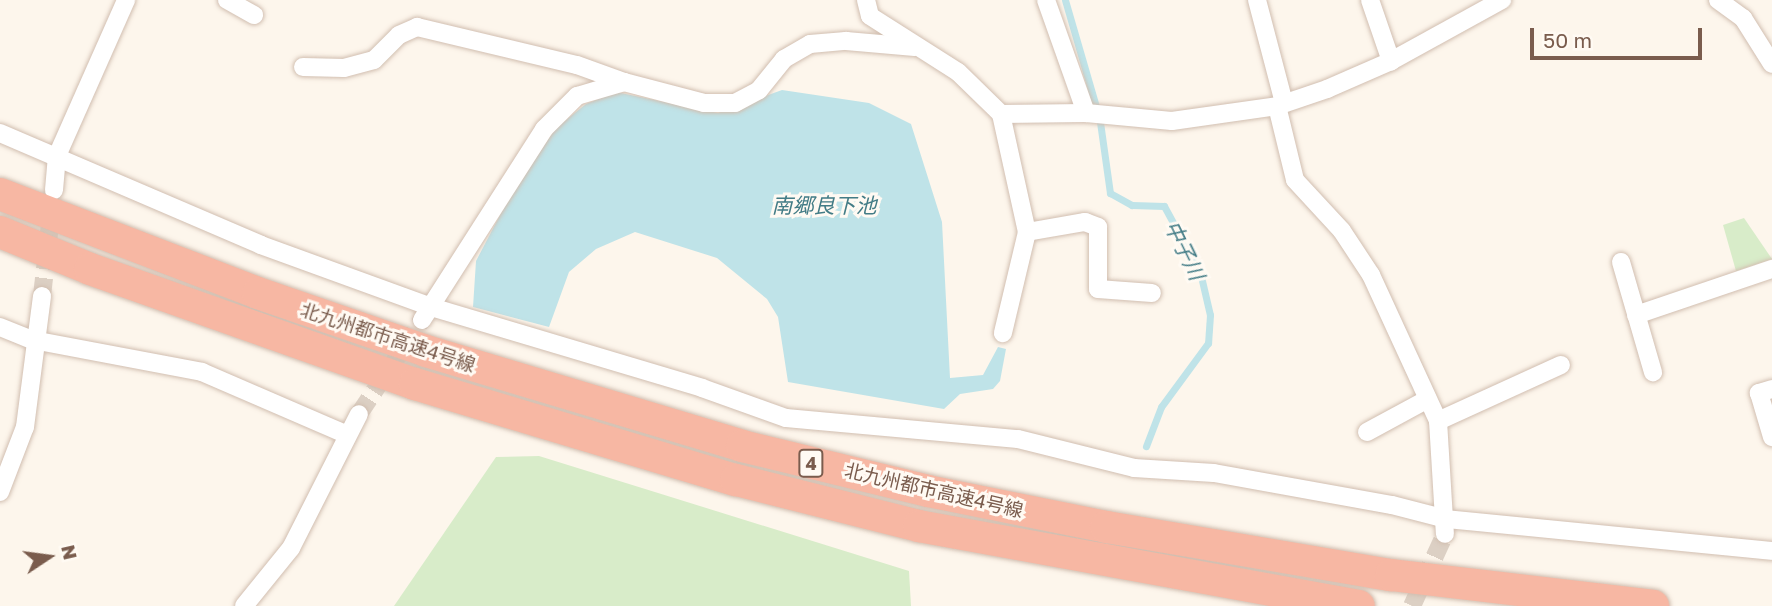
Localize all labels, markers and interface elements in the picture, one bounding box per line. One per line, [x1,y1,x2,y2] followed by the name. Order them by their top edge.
[1534,14,1706,58] scale bar
[1543,27,1592,53] text: 50 m
[772,192,876,218] water label: 南郷良下池
[1160,216,1210,284] water label: 中子川
[298,298,478,376] street label: 北九州都市高速4号線
[797,448,825,477] road number: 4
[842,458,1026,522] street label: 北九州都市高速4号線
[14,522,84,592] north arrow
[57,543,83,562] text: N

